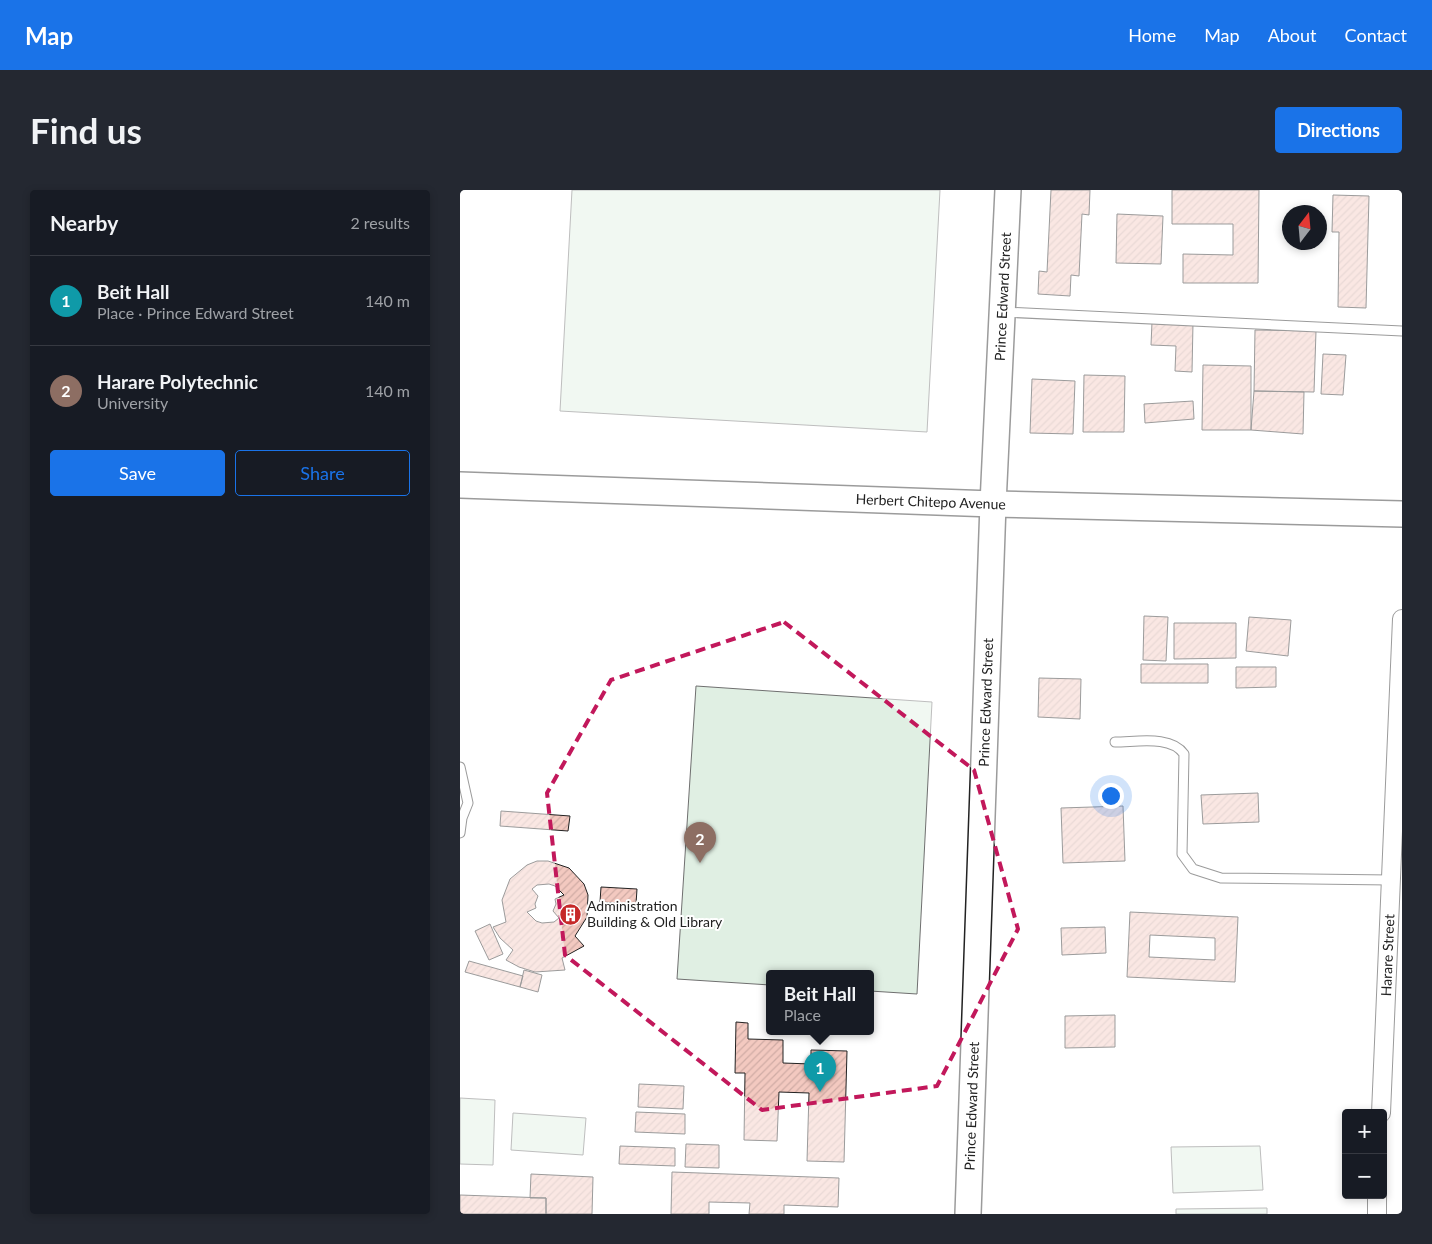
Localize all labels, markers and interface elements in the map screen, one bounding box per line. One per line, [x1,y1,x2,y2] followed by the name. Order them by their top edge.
[25,21,73,50] text: Map
[1128,24,1176,46] text: Home
[1204,24,1240,46] text: Map
[1268,24,1317,46] text: About
[1345,24,1407,46] text: Contact
[1275,107,1402,153] button: Directions
[30,109,142,151] text: Find us
[1282,205,1327,250] north arrow
[50,210,118,235] text: Nearby
[350,213,410,232] text: 2 results
[991,232,1014,361] street label: Prince Edward Street
[97,280,170,303] text: Beit Hall
[61,291,71,310] text: 1
[365,291,410,310] text: 140 m
[97,303,294,322] text: Place · Prince Edward Street
[97,370,258,393] text: Harare Polytechnic
[61,381,71,400] text: 2
[365,381,410,400] text: 140 m
[97,393,168,412] text: University
[50,450,225,496] button: Save
[235,450,410,496] button: Share
[855,490,1006,512] street label: Herbert Chitepo Avenue
[975,638,996,767] street label: Prince Edward Street
[1098,783,1124,809] your location
[684,822,716,863] pin: 2
[587,897,723,930] place label: Administration Building & Old Library
[559,902,583,926] building icon: Administration Building & Old Library
[1377,914,1397,997] street label: Harare Street
[766,970,874,1035] popup
[784,982,856,1005] text: Beit Hall
[784,1005,821,1024] text: Place
[961,1041,982,1171] street label: Prince Edward Street
[804,1051,836,1092] pin: 1
[1342,1109,1387,1199] map controls
[1342,1109,1387,1154] button: +
[1342,1154,1387,1199] button: −

